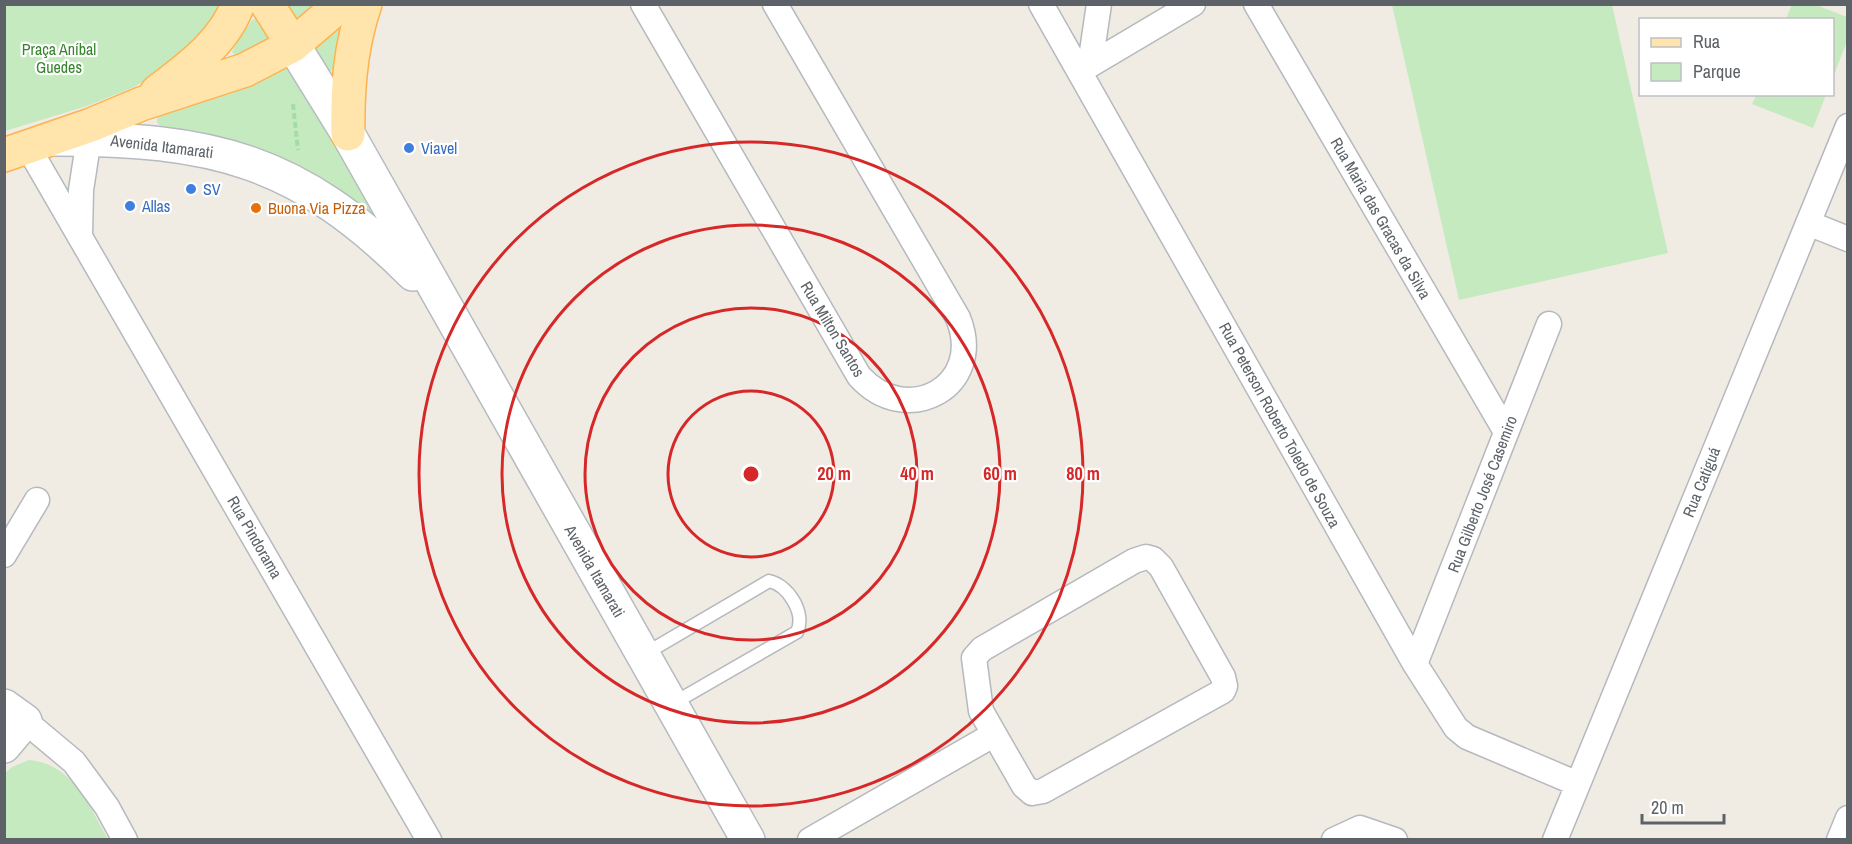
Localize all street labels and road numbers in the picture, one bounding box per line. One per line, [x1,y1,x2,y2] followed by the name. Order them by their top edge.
[108,129,215,163] street label: Avenida Itamarati
[1326,133,1437,303] street label: Rua Maria das Gracas da Silva
[796,277,870,381] street label: Rua Milton Santos
[1214,318,1346,532] street label: Rua Peterson Roberto Toledo de Souza
[1442,412,1522,576] street label: Rua Gilberto José Casemiro
[1677,443,1725,520] street label: Rua Catiguá
[223,492,288,583] street label: Rua Pindorama
[559,520,630,621] street label: Avenida Itamarati

